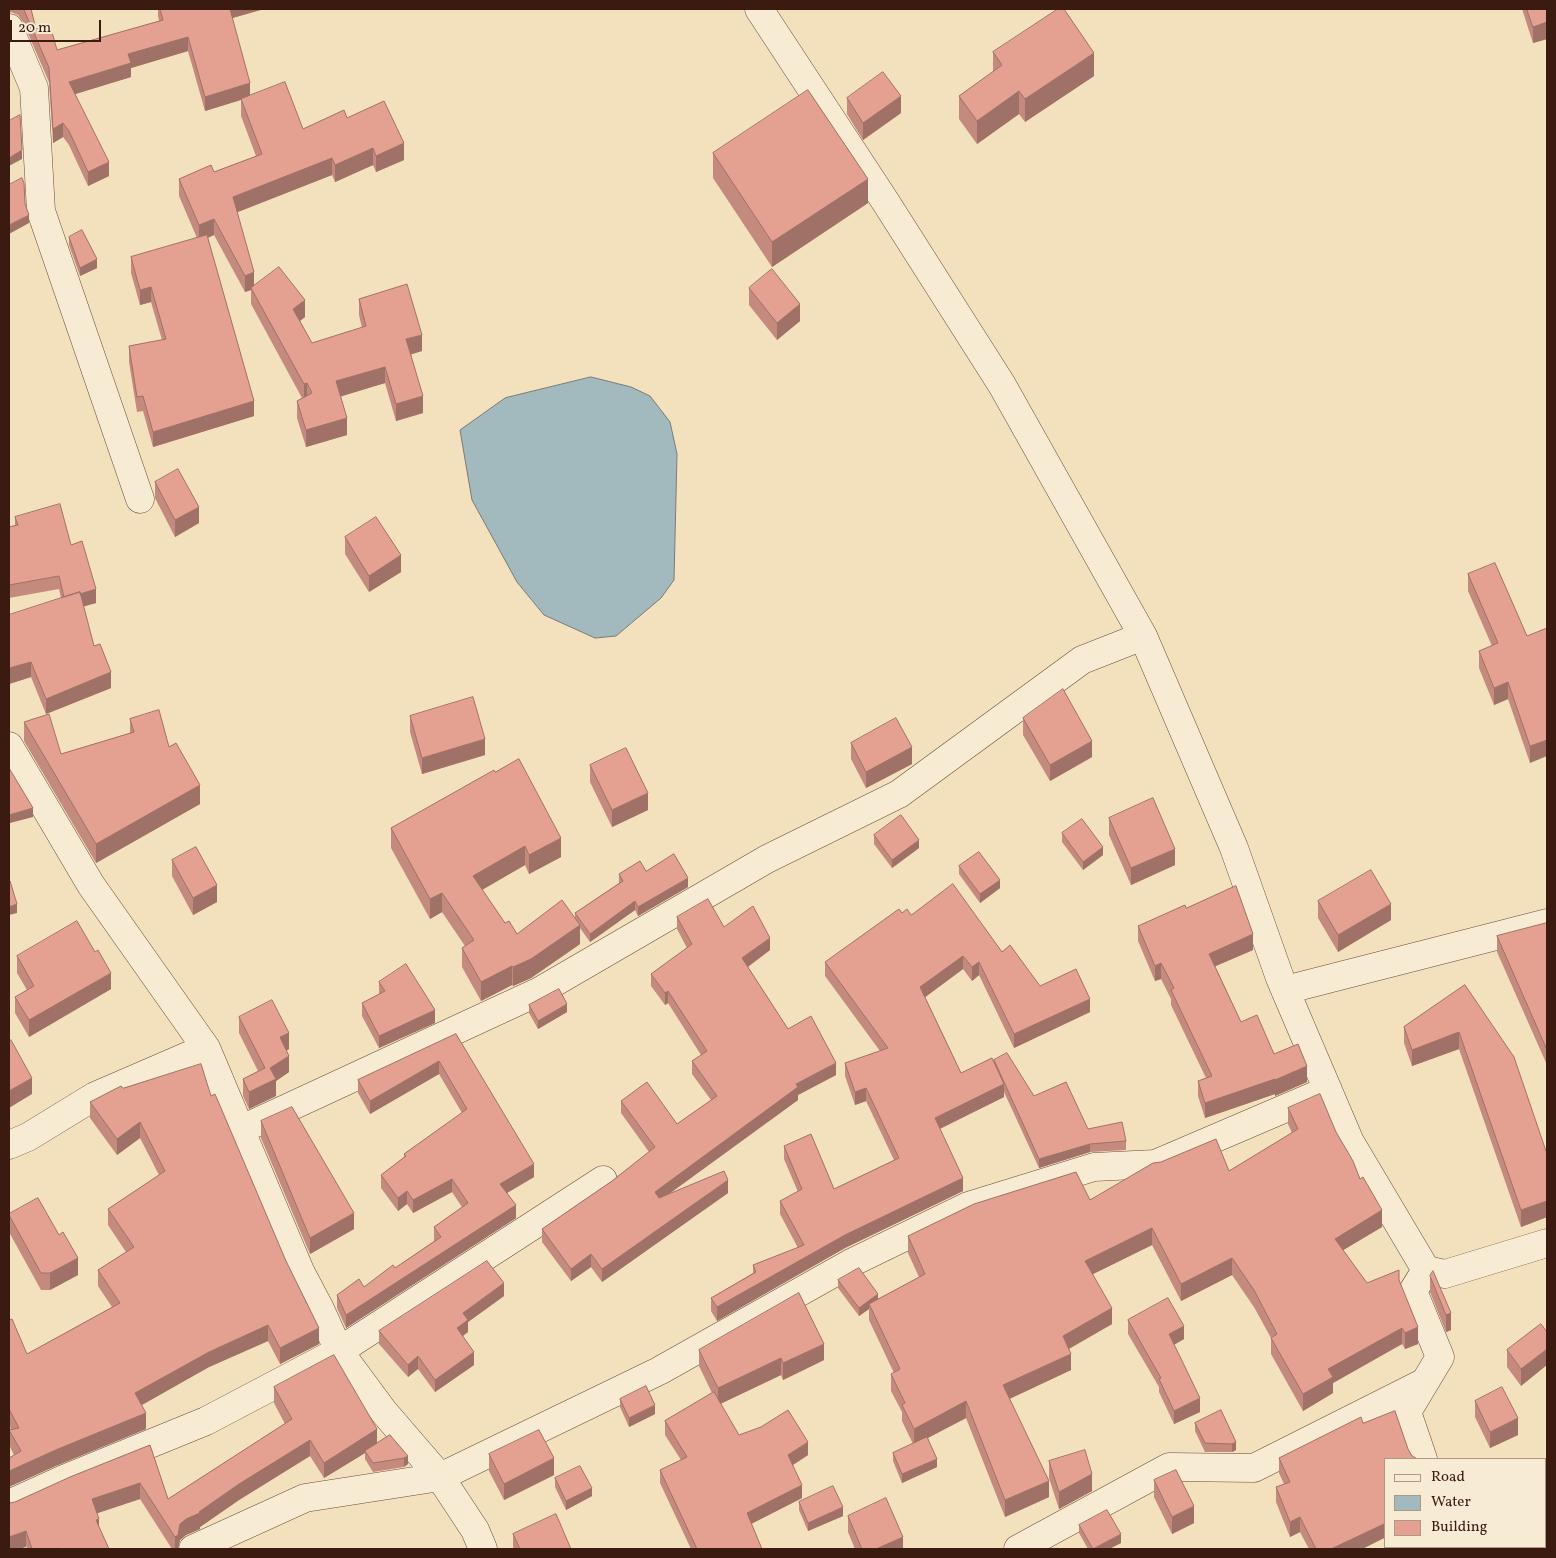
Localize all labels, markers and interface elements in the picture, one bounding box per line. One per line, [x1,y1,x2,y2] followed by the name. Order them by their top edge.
[12,10,104,42] scale bar
[18,18,51,39] text: 20 m
[1384,1458,1546,1548] legend
[1431,1467,1465,1488] text: Road
[1431,1492,1471,1513] text: Water
[1431,1517,1487,1538] text: Building

